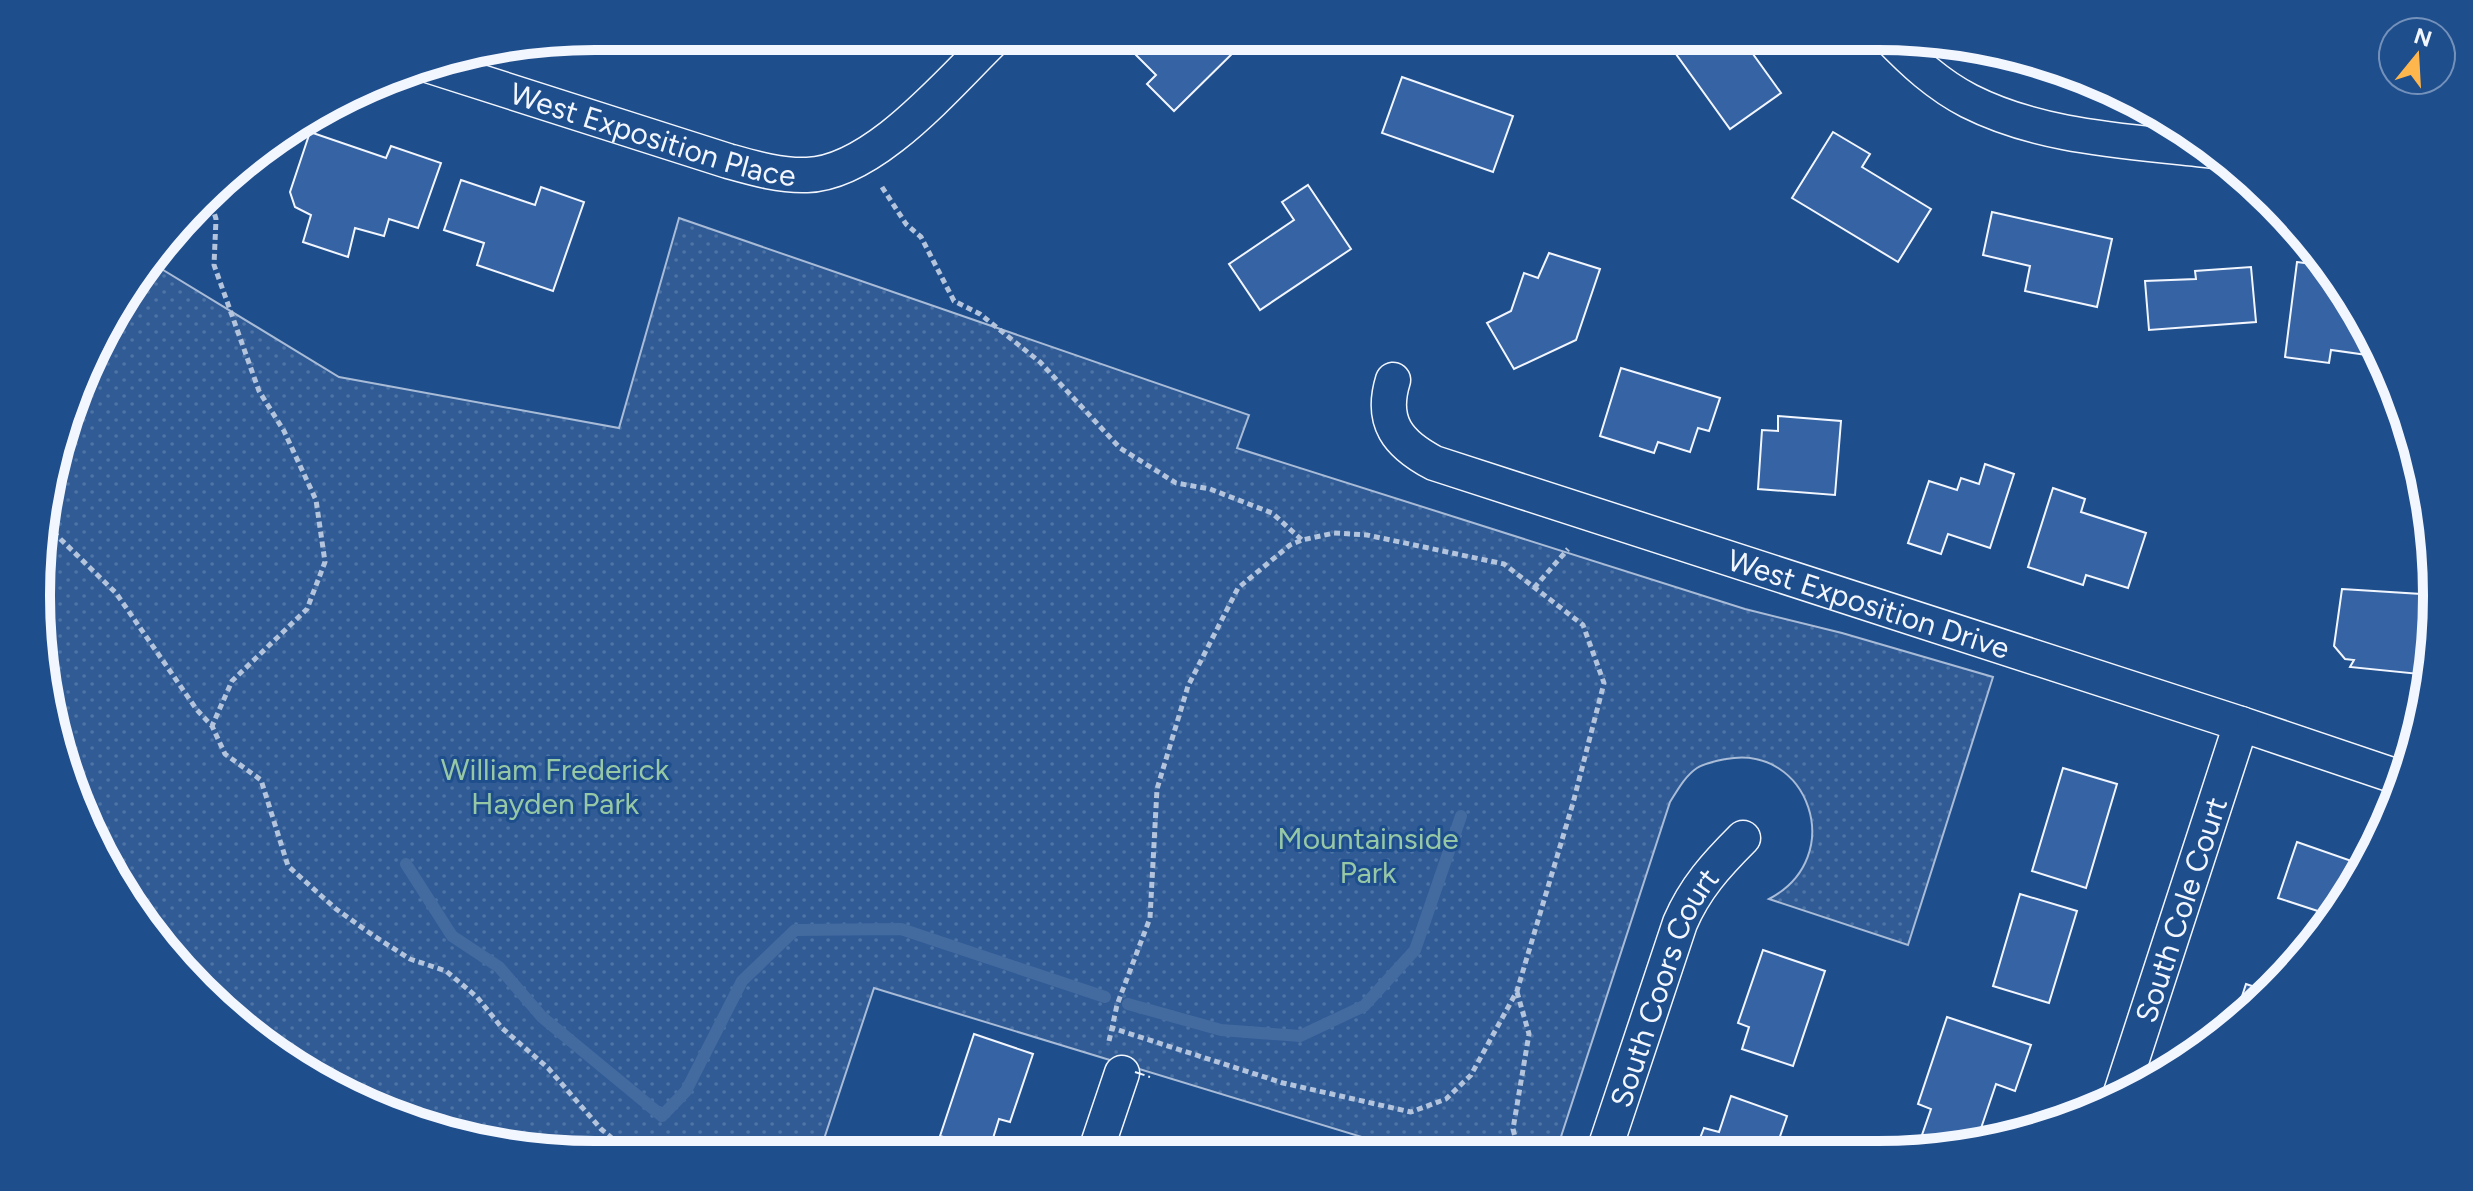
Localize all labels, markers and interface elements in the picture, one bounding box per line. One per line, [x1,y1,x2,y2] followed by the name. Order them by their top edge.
[2377,16,2457,96] north arrow
[2411,22,2435,53] text: N
[506,74,798,194] street label: West Exposition Place
[1723,541,2014,666] street label: West Exposition Drive
[441,751,670,822] park label: William Frederick Hayden Park
[2127,792,2235,1027] street label: South Cole Court
[1277,820,1459,891] park label: Mountainside Park
[1601,860,1726,1112] street label: South Coors Court

